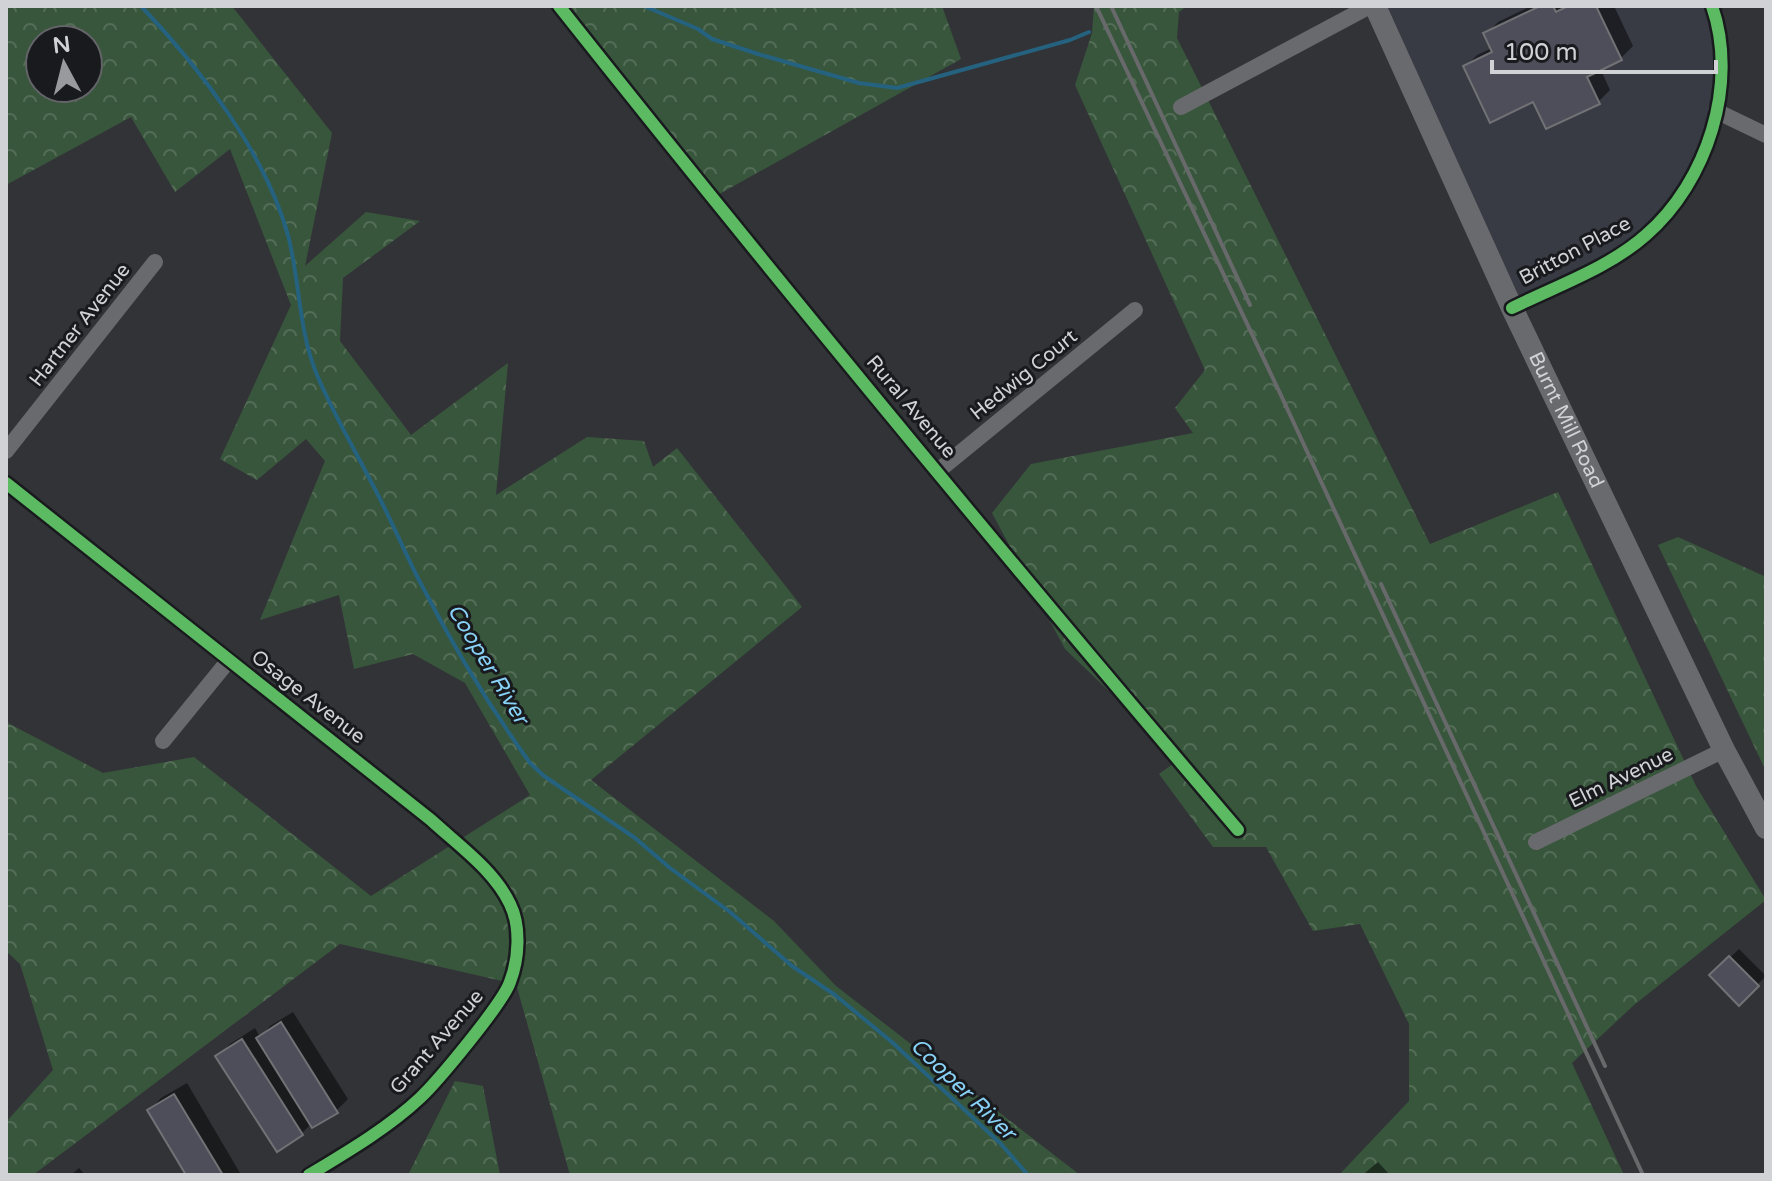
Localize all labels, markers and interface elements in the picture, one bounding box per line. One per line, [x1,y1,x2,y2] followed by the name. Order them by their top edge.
[24,24,104,104] north arrow
[1492,24,1716,74] scale bar
[51,31,72,59] text: N
[1504,38,1578,67] text: 100 m
[1515,212,1635,290] street label: Britton Place
[24,259,136,391] street label: Hartner Avenue
[966,324,1083,425] street label: Hedwig Court
[1523,348,1609,492] street label: Burnt Mill Road
[861,351,961,463] street label: Rural Avenue
[442,599,535,731] water label: Cooper River
[246,645,370,749] street label: Osage Avenue
[1565,742,1677,814] street label: Elm Avenue
[385,985,489,1099] street label: Grant Avenue
[905,1033,1023,1147] water label: Cooper River

